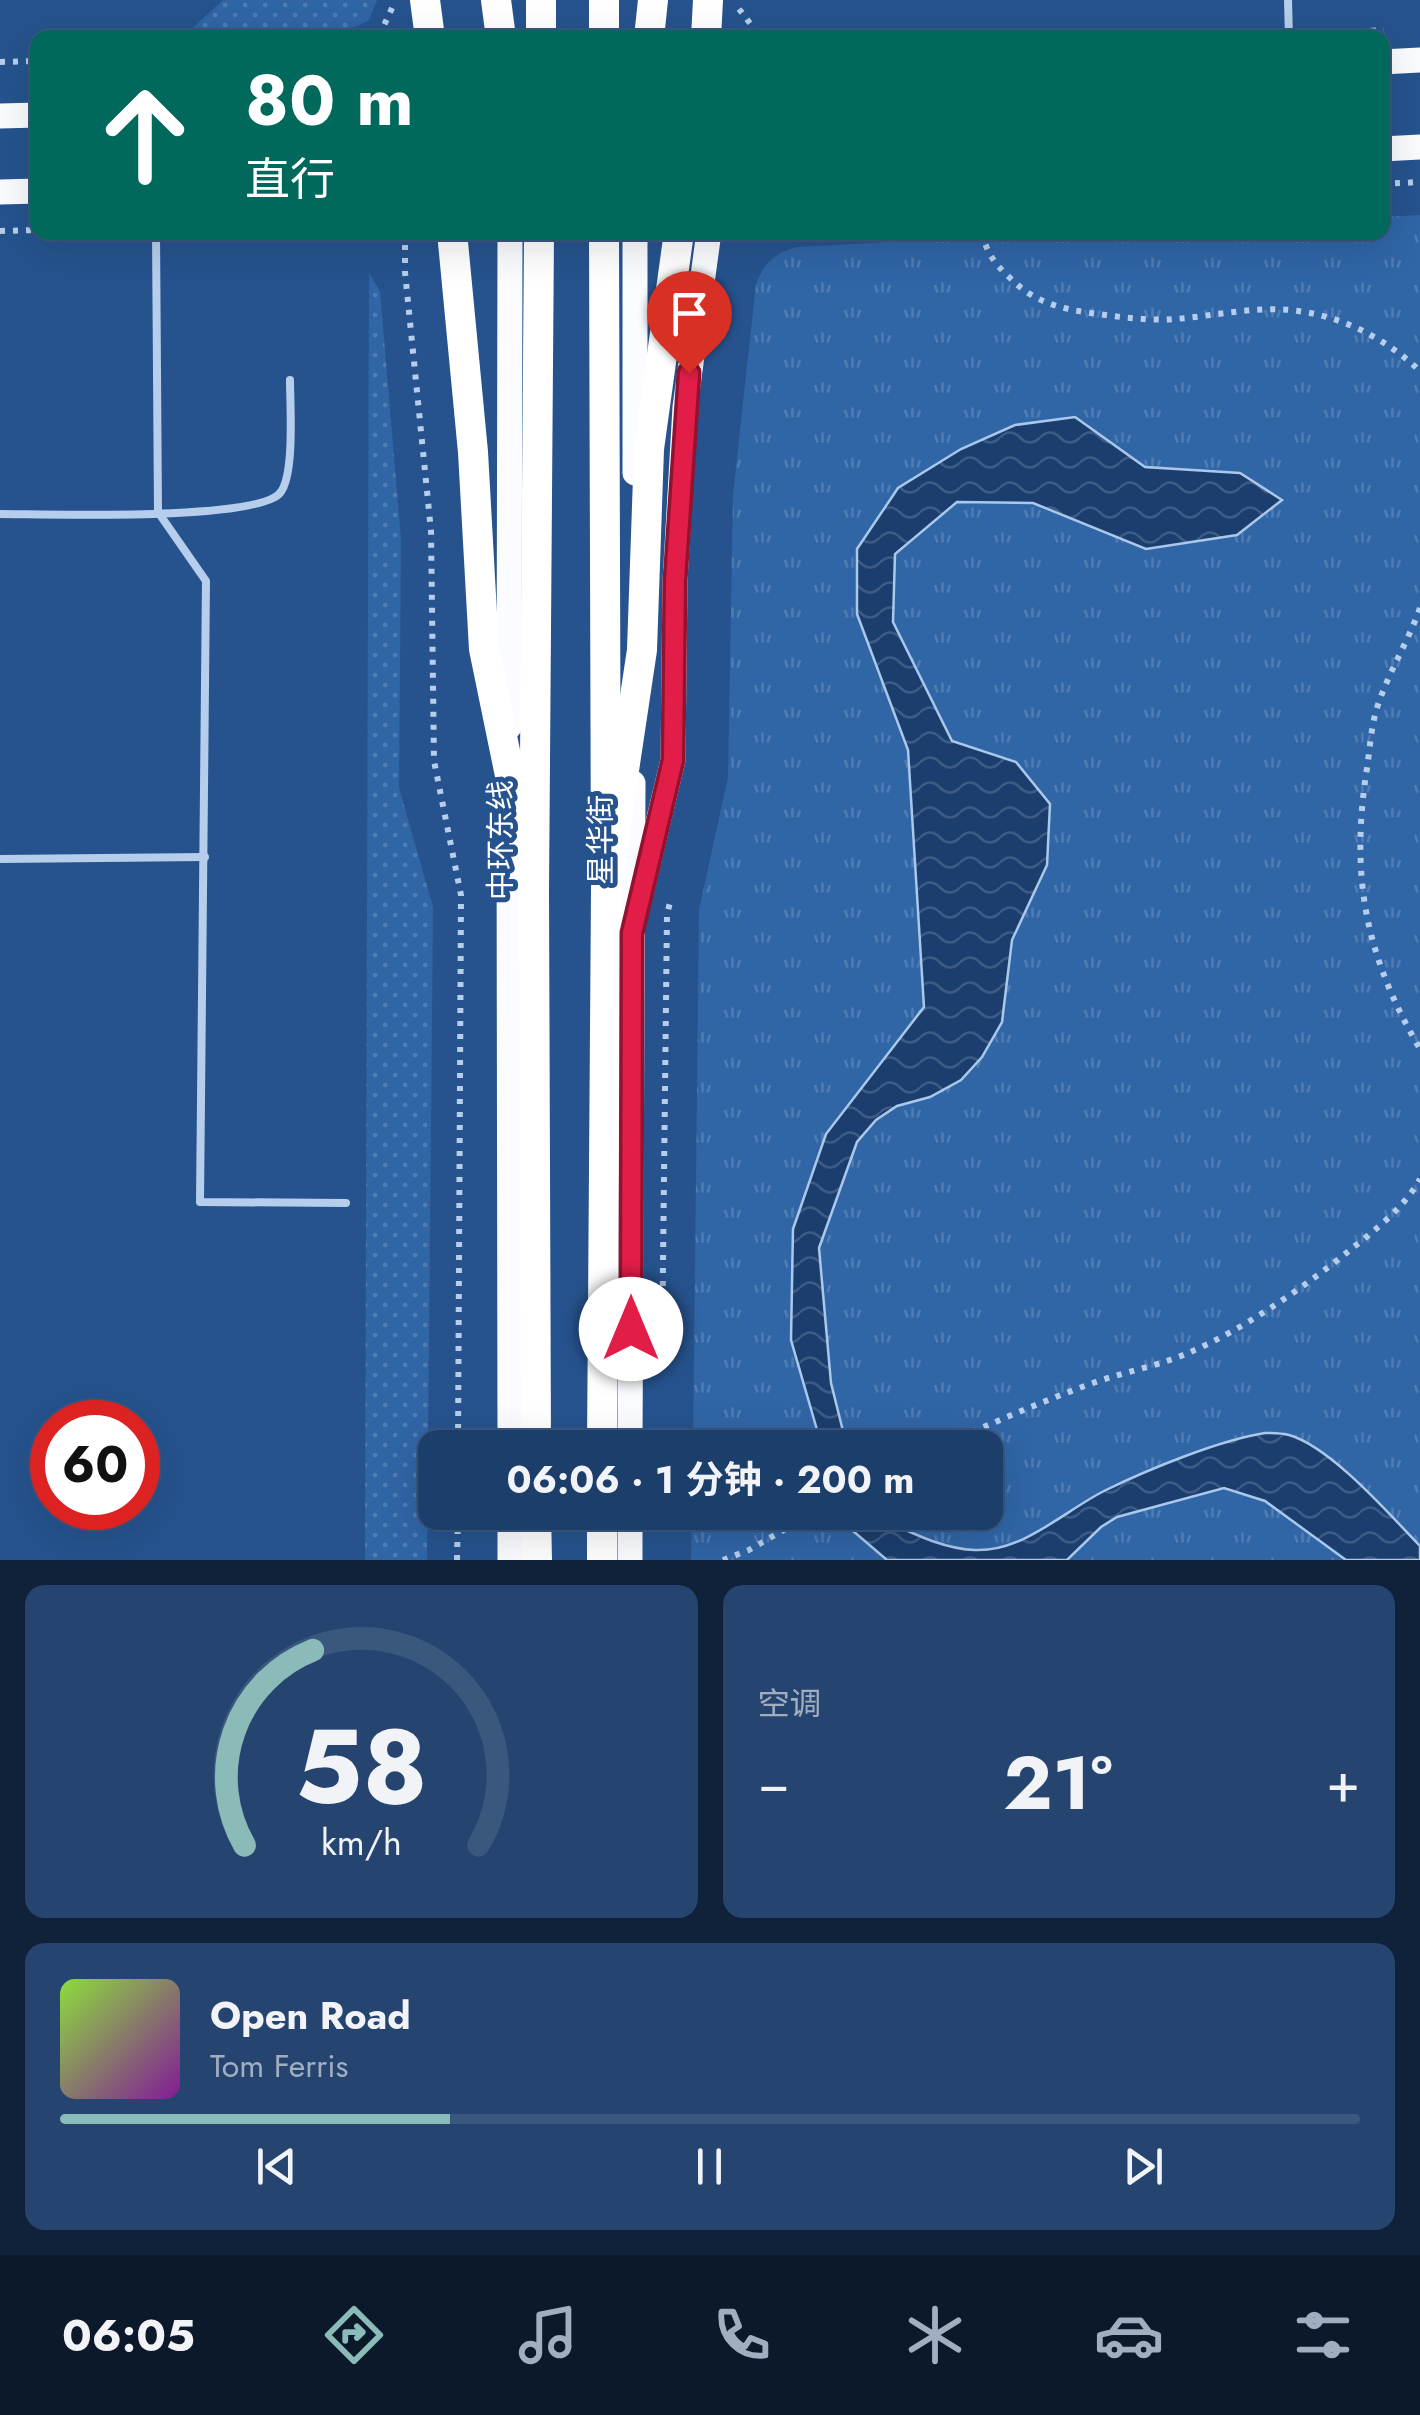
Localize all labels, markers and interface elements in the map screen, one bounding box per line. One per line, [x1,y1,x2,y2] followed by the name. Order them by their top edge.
[245,50,414,151] text: 80 m
[80,70,210,200] icon: ahead
[245,147,335,212] text: 直行
[647,271,732,374] pin
[662,286,717,341] icon: arrive
[479,780,522,900] street label: 中环东线
[579,795,622,885] street label: 星华街
[579,1277,683,1381] position arrow
[30,1400,160,1530] speed limit sign: 60
[506,1452,915,1507] text: 06:06 · 1 分钟 · 200 m
[758,1681,822,1727] text: 空调
[295,1692,427,1842] text: 58
[1003,1729,1113,1837] text: 21°
[758,1743,790,1823] text: −
[1326,1743,1360,1823] text: +
[321,1817,402,1868] text: km/h
[210,1988,411,2043] text: Open Road
[210,2043,348,2089] text: Tom Ferris
[249,2139,304,2194] icon: previous
[682,2139,737,2194] icon: pause
[1116,2139,1171,2194] icon: next
[319,2300,389,2370] icon: directions
[513,2300,583,2370] icon: music
[707,2300,777,2370] icon: phone
[900,2300,970,2370] icon: climate
[1094,2300,1164,2370] icon: car
[1288,2300,1358,2370] icon: filters
[62,2303,195,2368] text: 06:05

